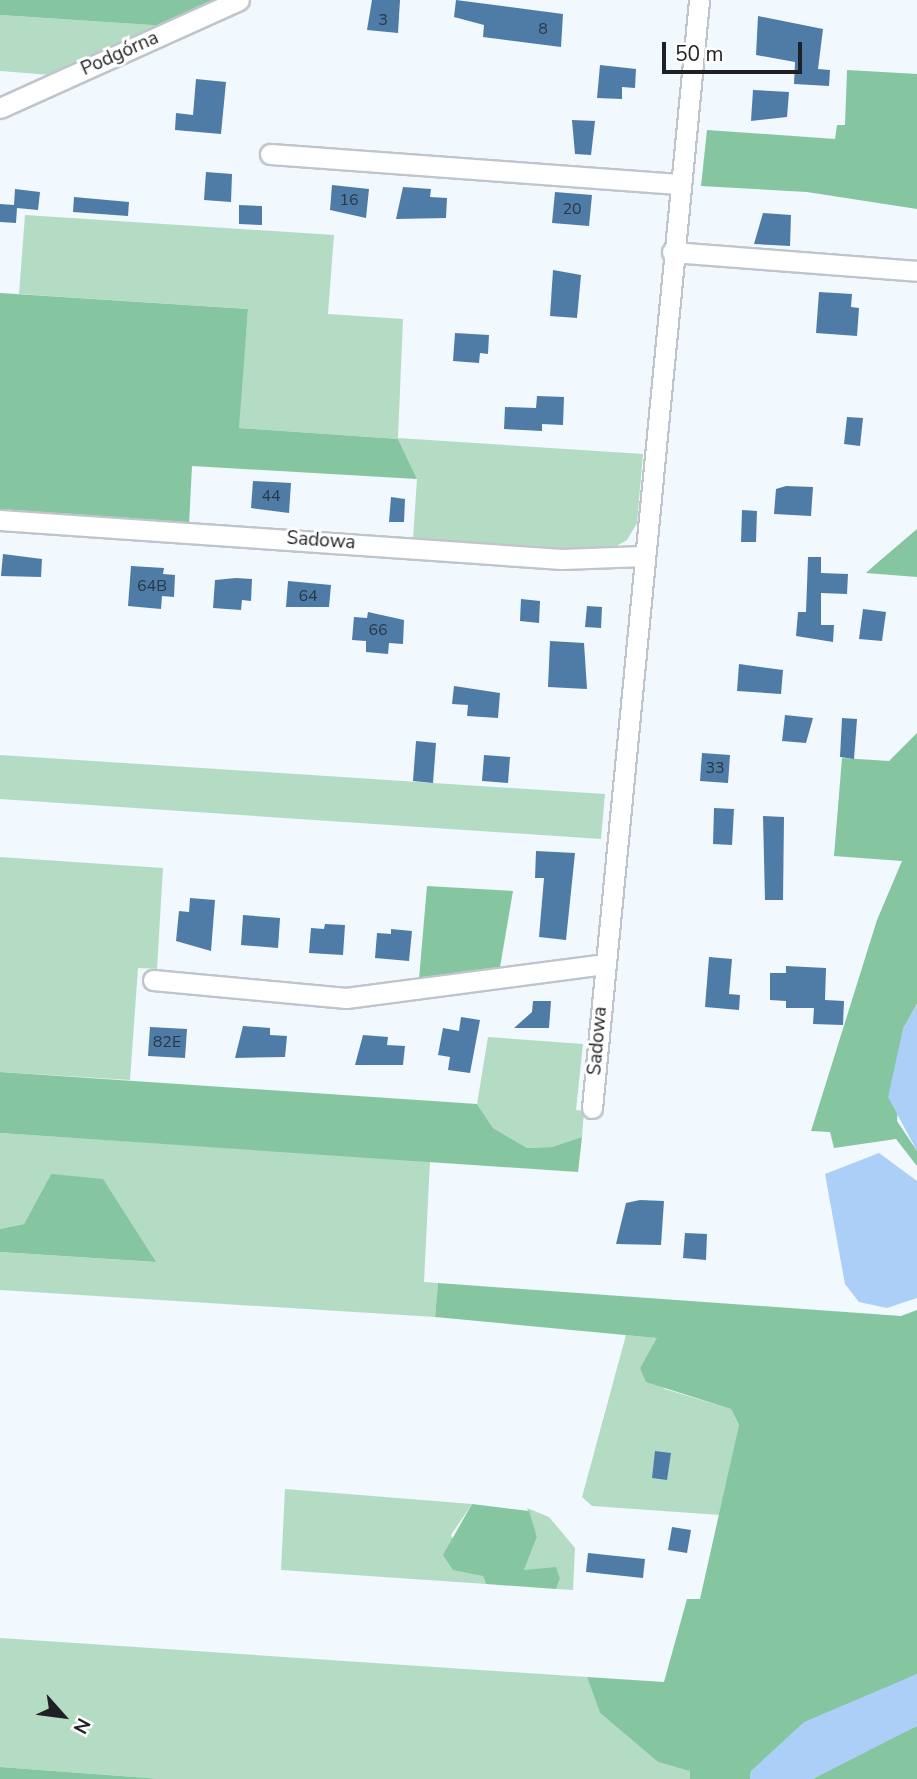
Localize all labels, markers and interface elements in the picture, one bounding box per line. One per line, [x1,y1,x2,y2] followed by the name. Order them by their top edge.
[378,10,388,30] house number: 3
[538,19,548,39] house number: 8
[78,27,162,81] street label: Podgórna
[665,28,805,72] scale bar
[675,40,724,68] text: 50 m
[339,190,359,210] house number: 16
[562,199,582,219] house number: 20
[261,486,281,506] house number: 44
[286,527,356,555] street label: Sadowa
[137,576,167,596] house number: 64B
[298,586,318,606] house number: 64
[368,620,388,640] house number: 66
[705,758,725,778] house number: 33
[584,1006,612,1076] street label: Sadowa
[153,1032,181,1052] house number: 82E
[28,1681,98,1751] north arrow
[67,1713,96,1738] text: N

